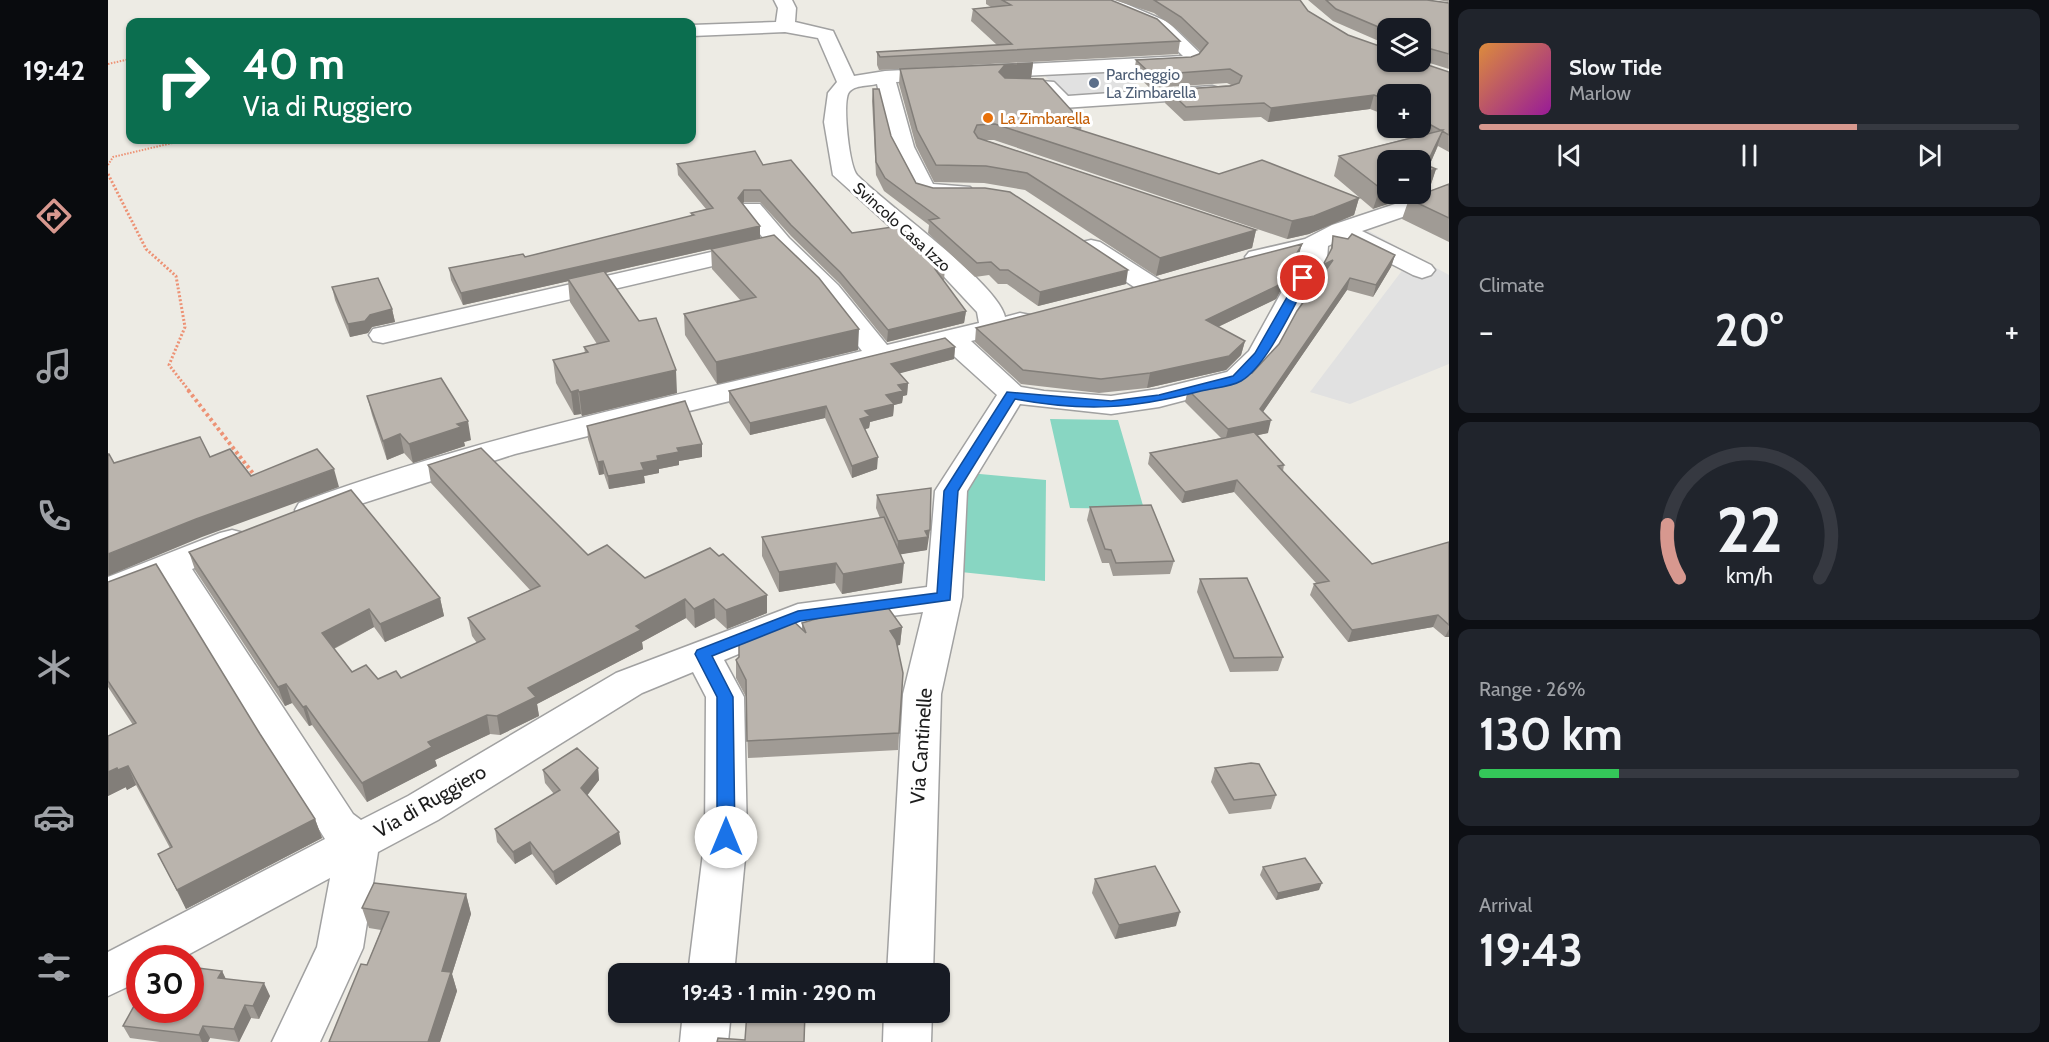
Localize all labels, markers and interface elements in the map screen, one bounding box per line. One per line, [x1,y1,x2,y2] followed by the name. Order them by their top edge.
[1377,18,1431,204] map controls
[1377,18,1431,72] button: layers
[243,38,345,90] text: 40 m
[144,42,222,120] icon: right
[23,54,85,87] text: 19:42
[1569,54,1662,81] text: Slow Tide
[1106,65,1197,102] place label: Parcheggio La Zimbarella
[1087,76,1101,90] marker: Parcheggio La Zimbarella
[1569,81,1631,105] text: Marlow
[1377,84,1431,138] button: +
[243,90,412,123] text: Via di Ruggiero
[1000,109,1091,128] place label: La Zimbarella
[981,111,995,125] marker: La Zimbarella
[1553,139,1586,172] icon: previous
[1733,139,1766,172] icon: pause
[1913,139,1946,172] icon: next
[1377,150,1431,204] button: −
[849,178,955,276] street label: Svincolo Casa Izzo
[33,195,75,237] icon: directions
[1277,252,1328,303] pin
[1286,261,1319,294] icon: arrive
[1479,273,1544,297] text: Climate
[1715,303,1783,357] text: 20°
[1479,311,1494,351] text: −
[2004,311,2019,351] text: +
[33,345,75,387] icon: music
[1716,492,1782,568] text: 22
[33,495,75,537] icon: phone
[1726,562,1772,588] text: km/h
[33,646,75,688] icon: climate
[1479,677,1586,701] text: Range · 26%
[905,687,937,805] street label: Via Cantinelle
[1479,707,1623,761] text: 130 km
[370,759,490,843] street label: Via di Ruggiero
[33,796,75,838] icon: car
[694,805,758,869] position arrow
[1479,893,1532,917] text: Arrival
[1479,923,1583,977] text: 19:43
[126,945,204,1023] speed limit sign: 30
[33,946,75,988] icon: filters
[682,979,876,1006] text: 19:43 · 1 min · 290 m

